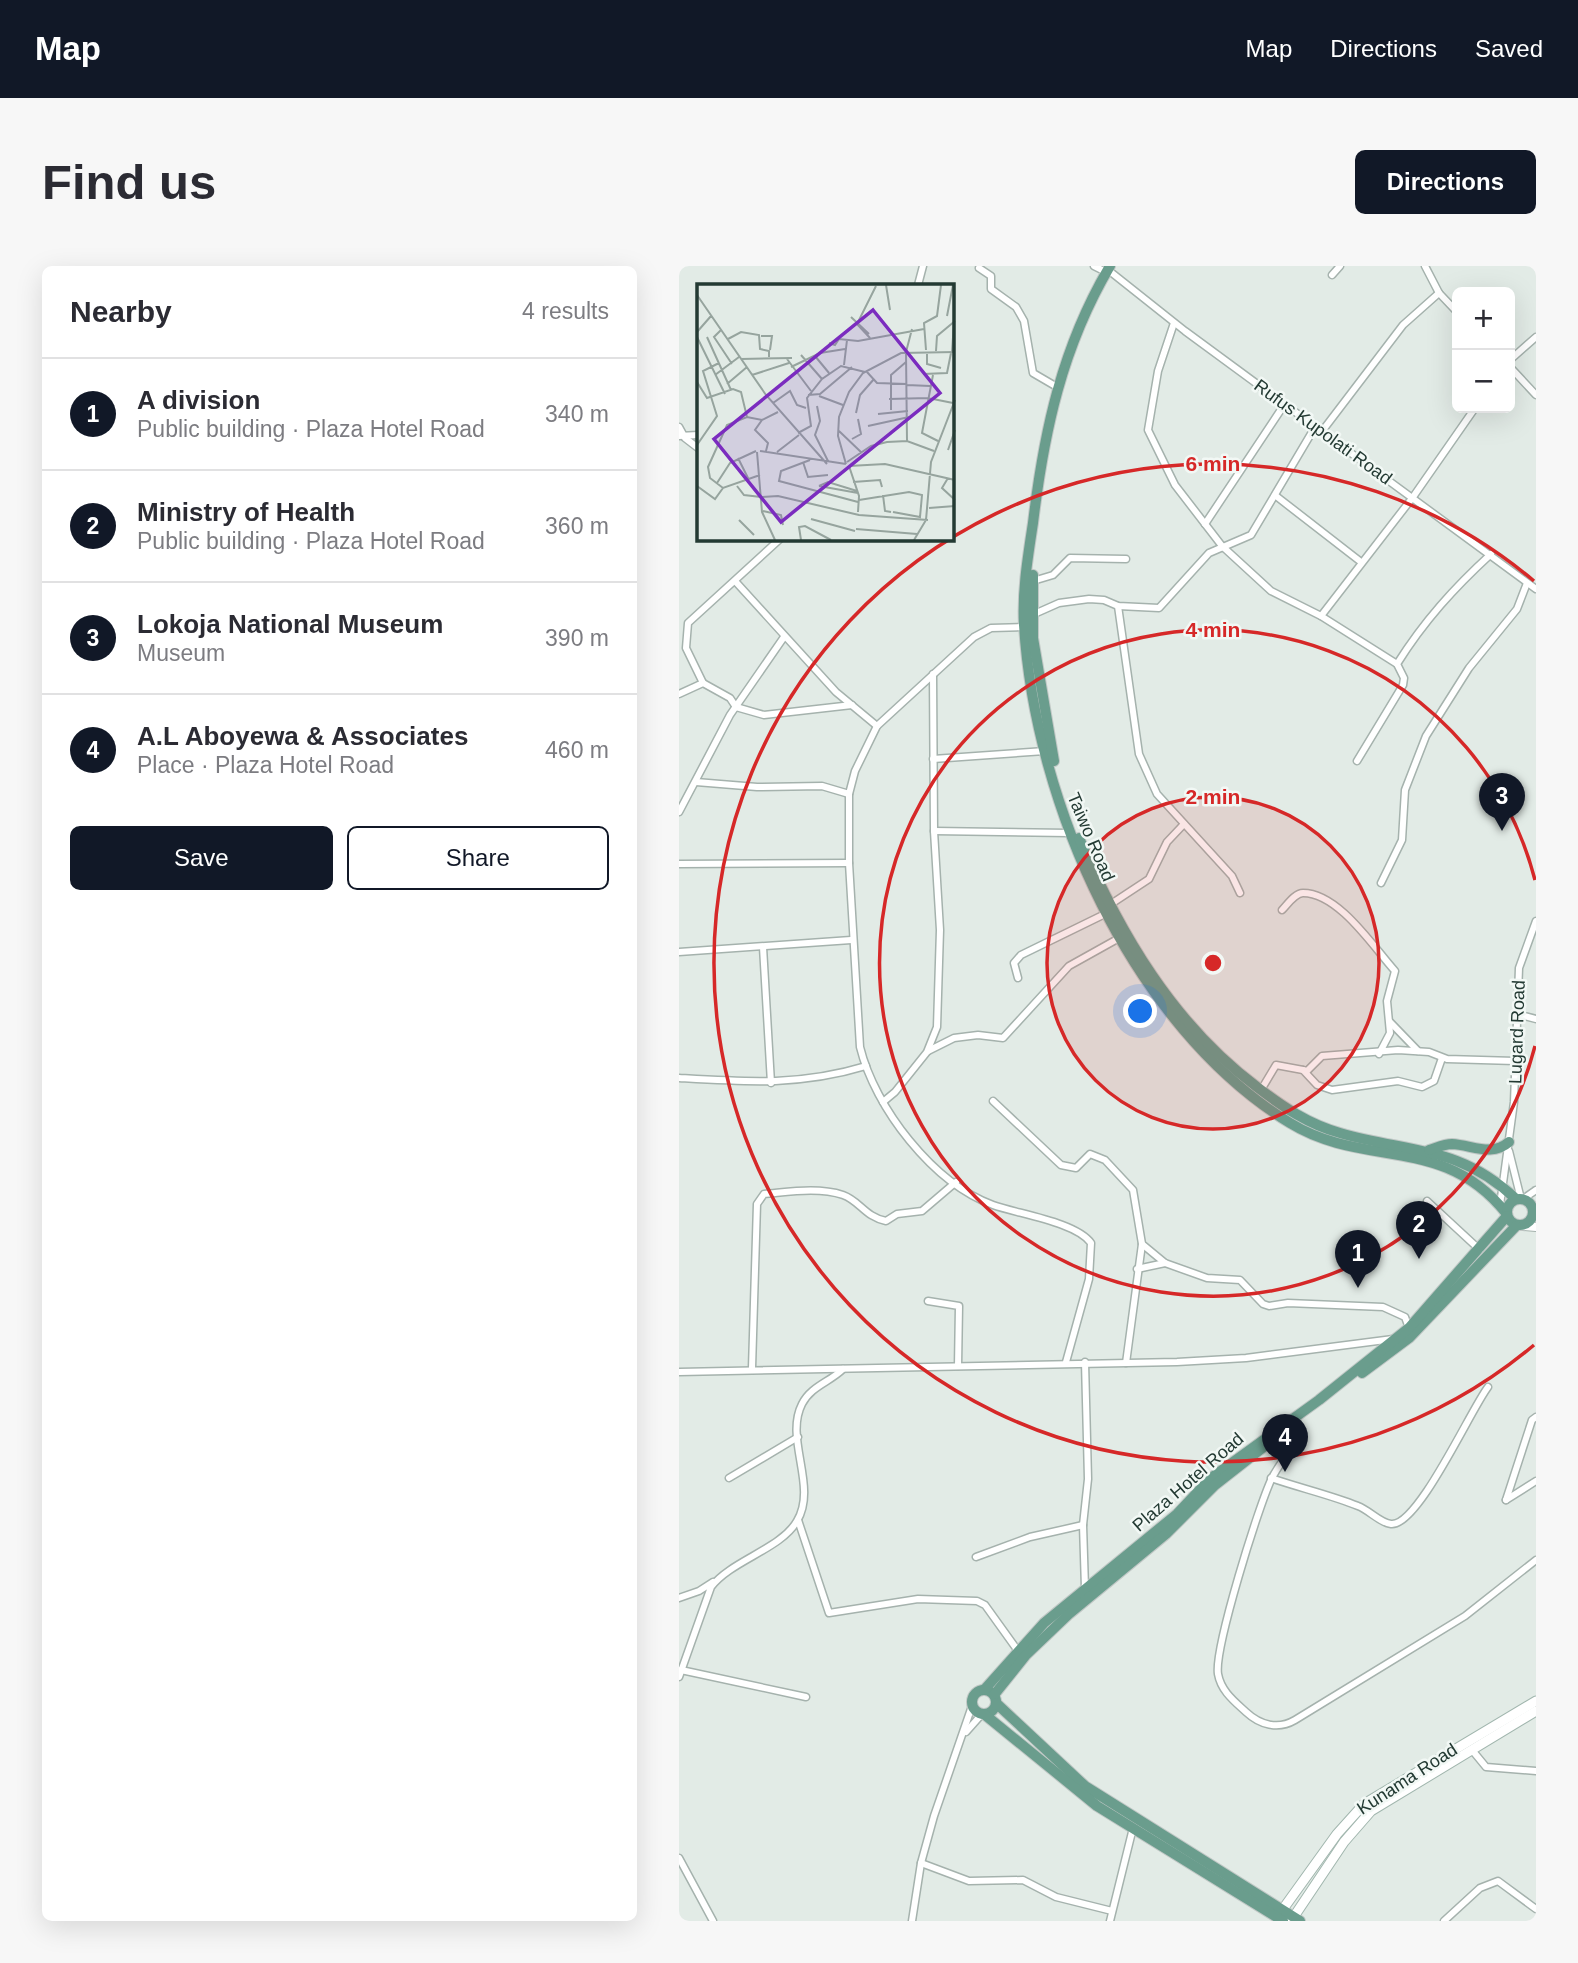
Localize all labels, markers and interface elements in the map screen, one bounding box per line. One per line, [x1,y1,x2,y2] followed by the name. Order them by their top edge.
[35,30,101,67] text: Map
[1246,35,1292,62] text: Map
[1330,35,1437,62] text: Directions
[1475,35,1543,62] text: Saved
[1355,150,1536,214] button: Directions
[42,155,216,209] text: Find us
[697,284,954,541] inset map
[1452,287,1515,413] map controls
[1452,287,1515,350] button: +
[70,295,172,328] text: Nearby
[522,298,609,324] text: 4 results
[1452,350,1515,413] button: −
[1250,375,1396,489] street label: Rufus Kupolati Road
[137,385,260,415] text: A division
[87,401,99,427] text: 1
[545,401,609,427] text: 340 m
[137,416,485,442] text: Public building · Plaza Hotel Road
[1186,452,1240,475] text: 6 min
[137,497,355,527] text: Ministry of Health
[87,513,99,539] text: 2
[545,513,609,539] text: 360 m
[137,528,485,554] text: Public building · Plaza Hotel Road
[137,609,443,639] text: Lokoja National Museum
[1186,618,1240,641] text: 4 min
[87,625,99,651] text: 3
[545,625,609,651] text: 390 m
[137,640,225,666] text: Museum
[137,721,468,751] text: A.L Aboyewa & Associates
[87,737,99,763] text: 4
[545,737,609,763] text: 460 m
[137,752,394,778] text: Place · Plaza Hotel Road
[1479,773,1525,831] pin: 3
[1186,785,1240,808] text: 2 min
[1063,790,1119,884] street label: Taiwo Road
[70,826,333,890] button: Save
[347,826,609,890] button: Share
[1201,951,1225,975] centre of rings
[1505,980,1529,1084] street label: Lugard Road
[1123,994,1157,1028] your location
[1396,1201,1442,1259] pin: 2
[1335,1230,1381,1288] pin: 1
[1262,1414,1308,1472] pin: 4
[1129,1428,1247,1536] street label: Plaza Hotel Road
[1353,1739,1461,1819] street label: Kunama Road

